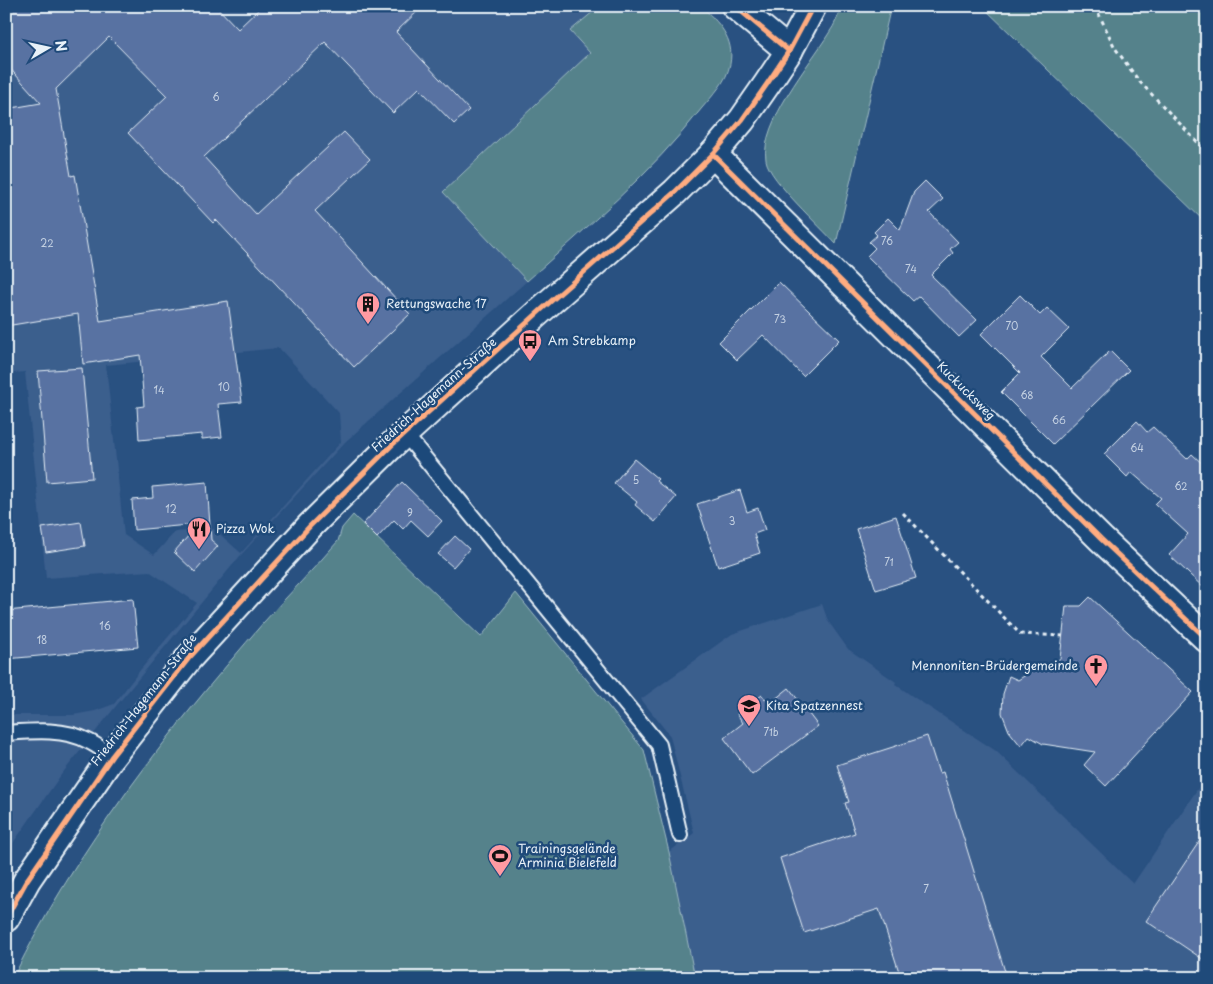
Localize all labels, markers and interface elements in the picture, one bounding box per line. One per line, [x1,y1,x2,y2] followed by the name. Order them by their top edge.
[22,22,72,72] north arrow
[50,39,73,53] text: N
[212,89,220,104] house number: 6
[881,233,893,248] house number: 76
[40,235,54,250] house number: 22
[905,261,917,276] house number: 74
[355,291,381,325] building icon: Rettungswache 17
[386,294,487,312] place label: Rettungswache 17
[774,311,786,326] house number: 73
[1006,318,1018,333] house number: 70
[517,328,543,362] bus stop icon: Am Strebkamp
[548,331,636,349] place label: Am Strebkamp
[367,333,500,456] street label: Friedrich-Hagemann-Straße
[933,357,1000,424] street label: Kuckucksweg
[218,379,230,394] house number: 10
[153,382,165,397] house number: 14
[1020,387,1034,402] house number: 68
[1052,412,1066,427] house number: 66
[1130,440,1144,455] house number: 64
[633,472,639,487] house number: 5
[1174,478,1188,493] house number: 62
[165,501,177,516] house number: 12
[407,505,413,520] house number: 9
[729,513,735,528] house number: 3
[186,516,212,550] restaurant icon: Pizza Wok
[216,519,276,537] place label: Pizza Wok
[884,554,894,569] house number: 71
[99,618,111,633] house number: 16
[86,629,201,769] street label: Friedrich-Hagemann-Straße
[37,632,47,647] house number: 18
[1083,653,1109,687] church icon: Mennoniten-Brüdergemeinde
[911,656,1078,674] place label: Mennoniten-Brüdergemeinde
[736,693,762,727] school or university icon: Kita Spatzennest
[766,696,863,714] place label: Kita Spatzennest
[763,724,779,739] house number: 71b
[518,839,617,871] place label: Trainingsgelände Arminia Bielefeld
[487,843,513,877] sports icon: Trainingsgelände Arminia Bielefeld
[923,881,929,896] house number: 7

